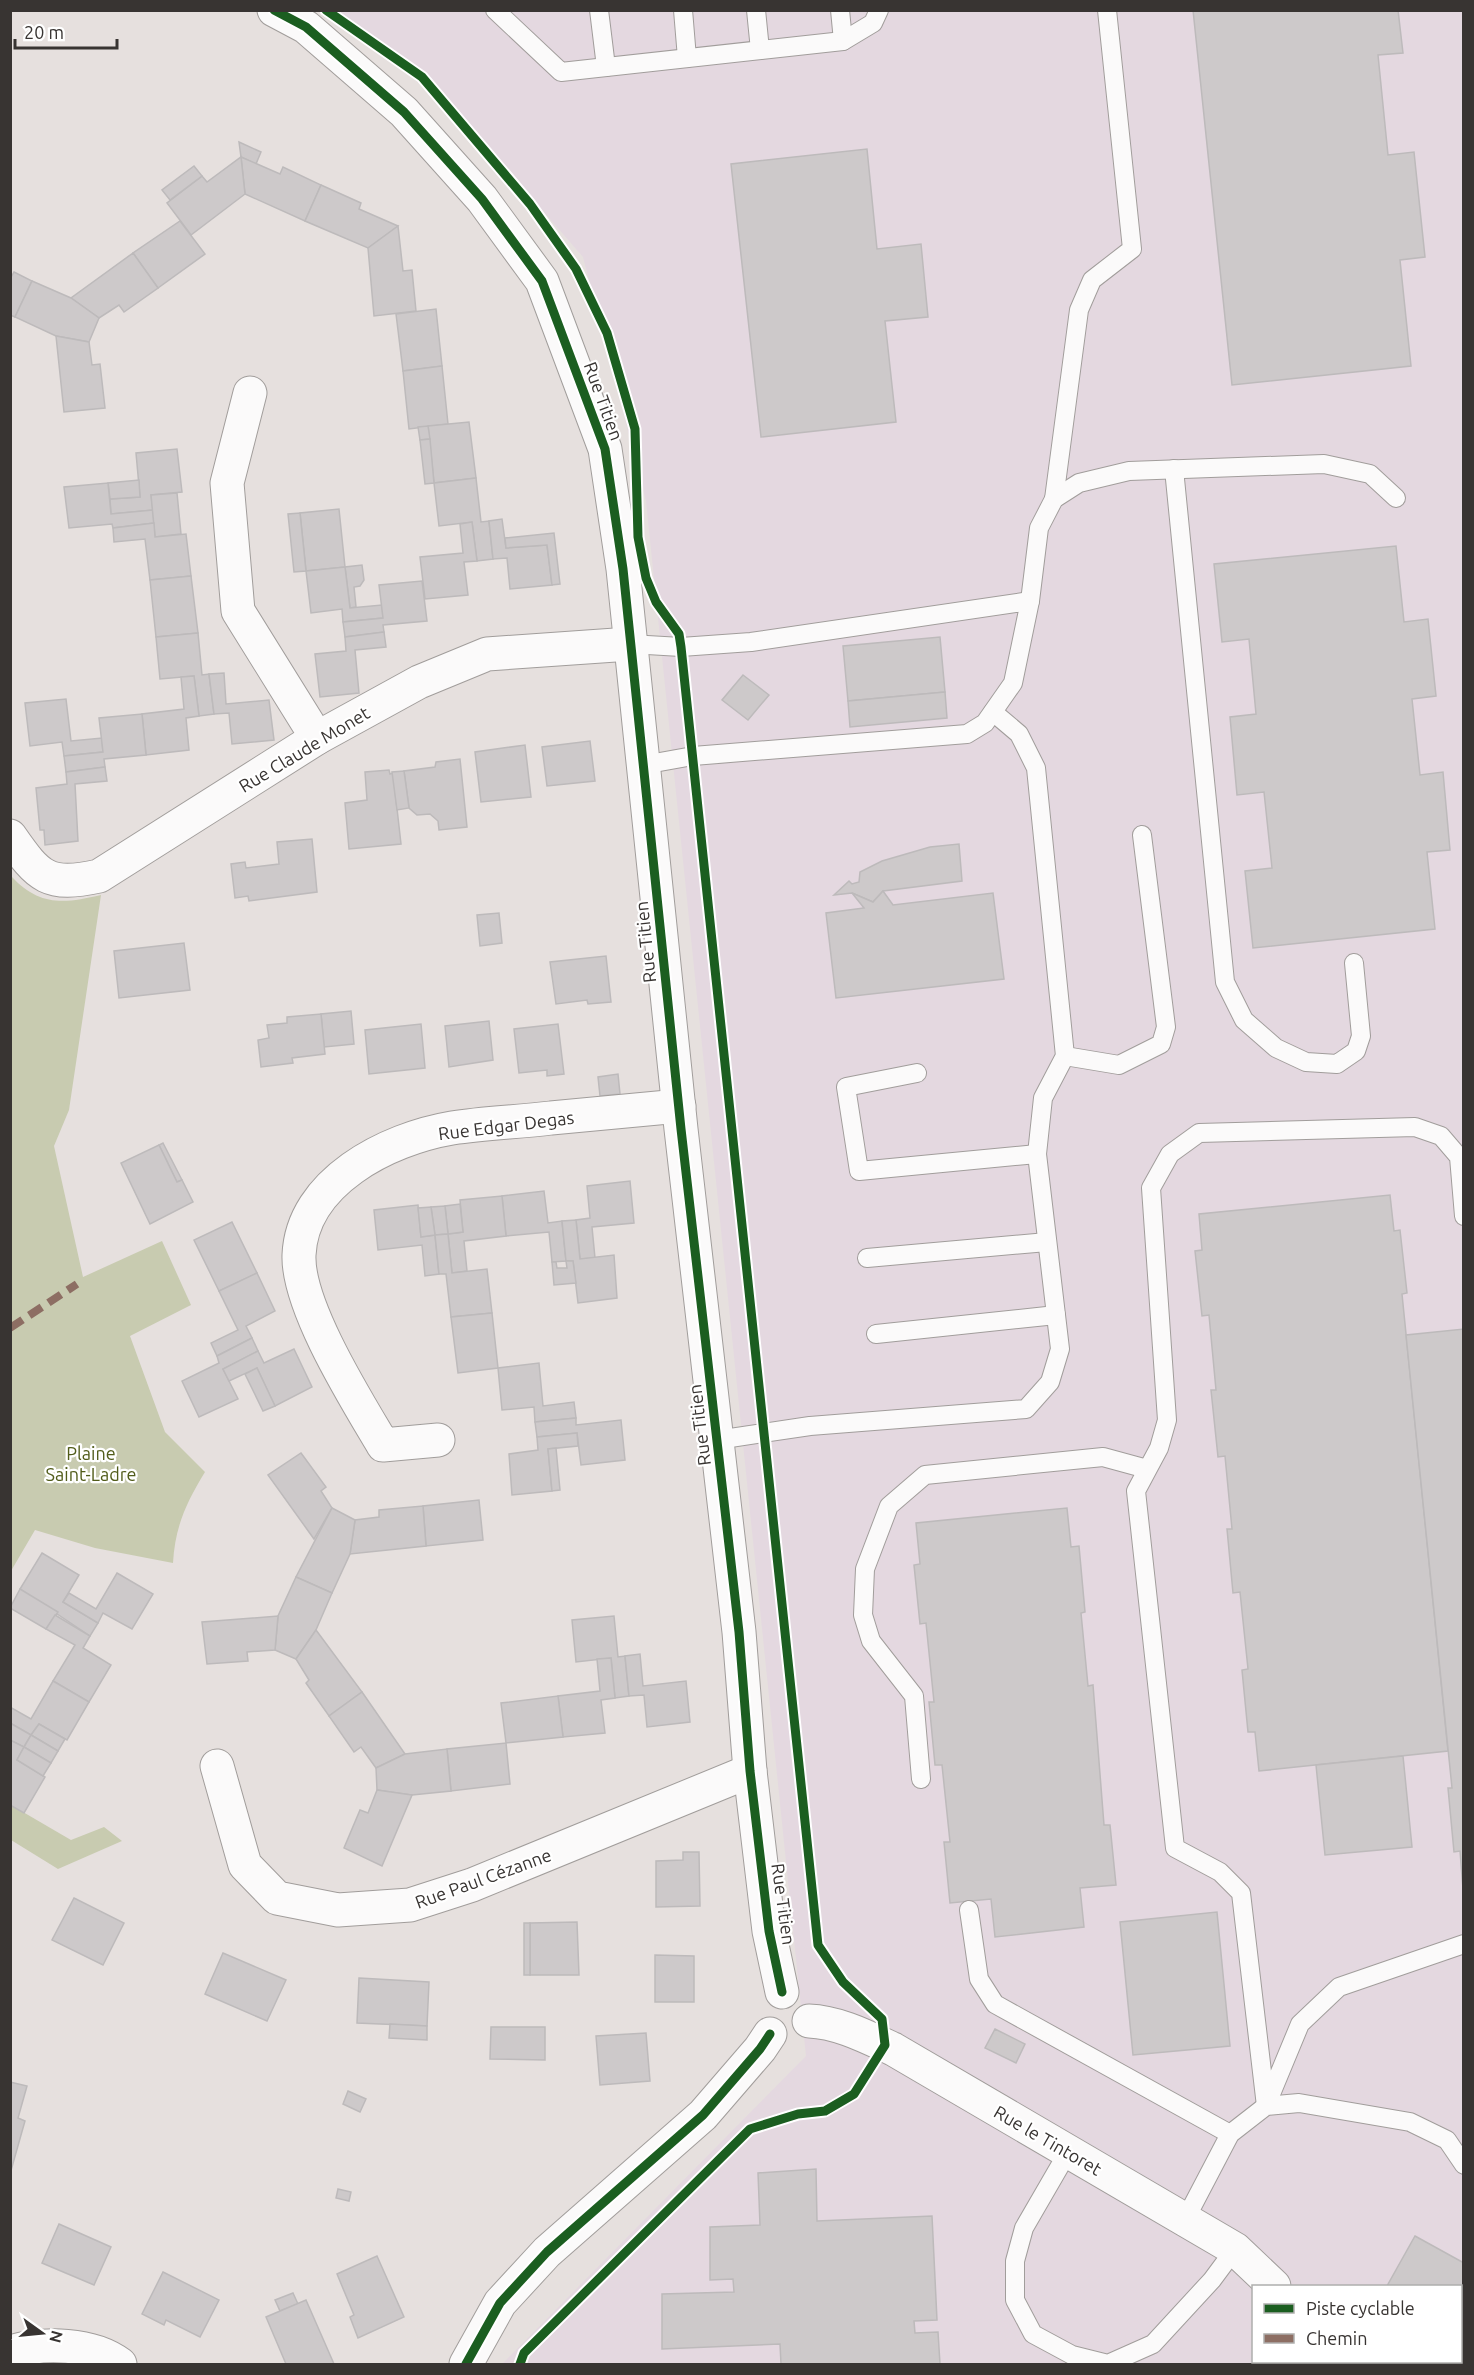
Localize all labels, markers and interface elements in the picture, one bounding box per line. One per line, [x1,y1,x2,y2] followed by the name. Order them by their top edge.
[15,12,117,50] scale bar
[24,22,64,42] text: 20 m
[581,359,627,443] street label: Rue Titien
[235,702,373,796] street label: Rue Claude Monet
[631,900,659,984] street label: Rue Titien
[437,1107,575,1143] street label: Rue Edgar Degas
[684,1383,714,1467] street label: Rue Titien
[46,1443,136,1484] park label: Plaine Saint-Ladre
[412,1844,554,1912] street label: Rue Paul Cézanne
[768,1862,800,1946] street label: Rue Titien
[991,2101,1105,2179] street label: Rue le Tintoret
[1252,2285,1462,2363] legend
[1306,2298,1415,2318] text: Piste cyclable
[12,2303,72,2363] north arrow
[1306,2328,1367,2348] text: Chemin
[46,2329,67,2345] text: N

